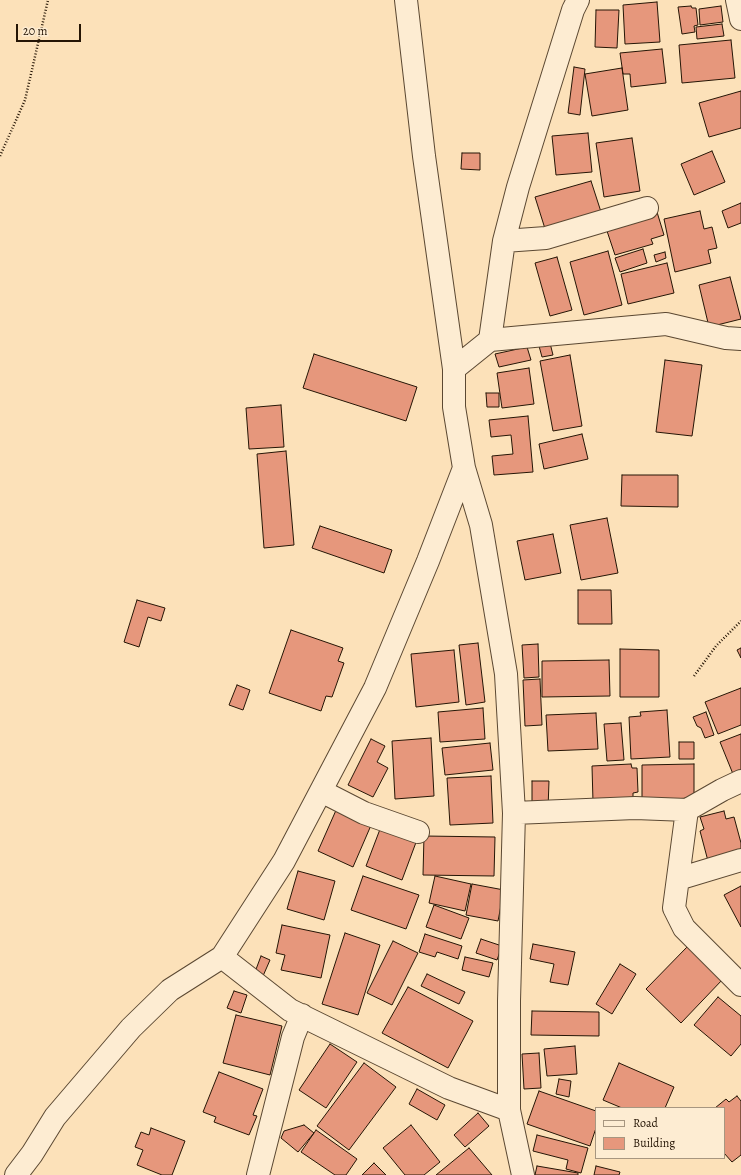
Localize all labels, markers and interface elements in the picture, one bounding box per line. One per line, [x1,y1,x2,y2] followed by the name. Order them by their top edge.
[18,16,83,42] scale bar
[23,23,47,39] text: 20 m
[595,1107,725,1159] legend
[633,1115,658,1131] text: Road
[633,1135,675,1151] text: Building

